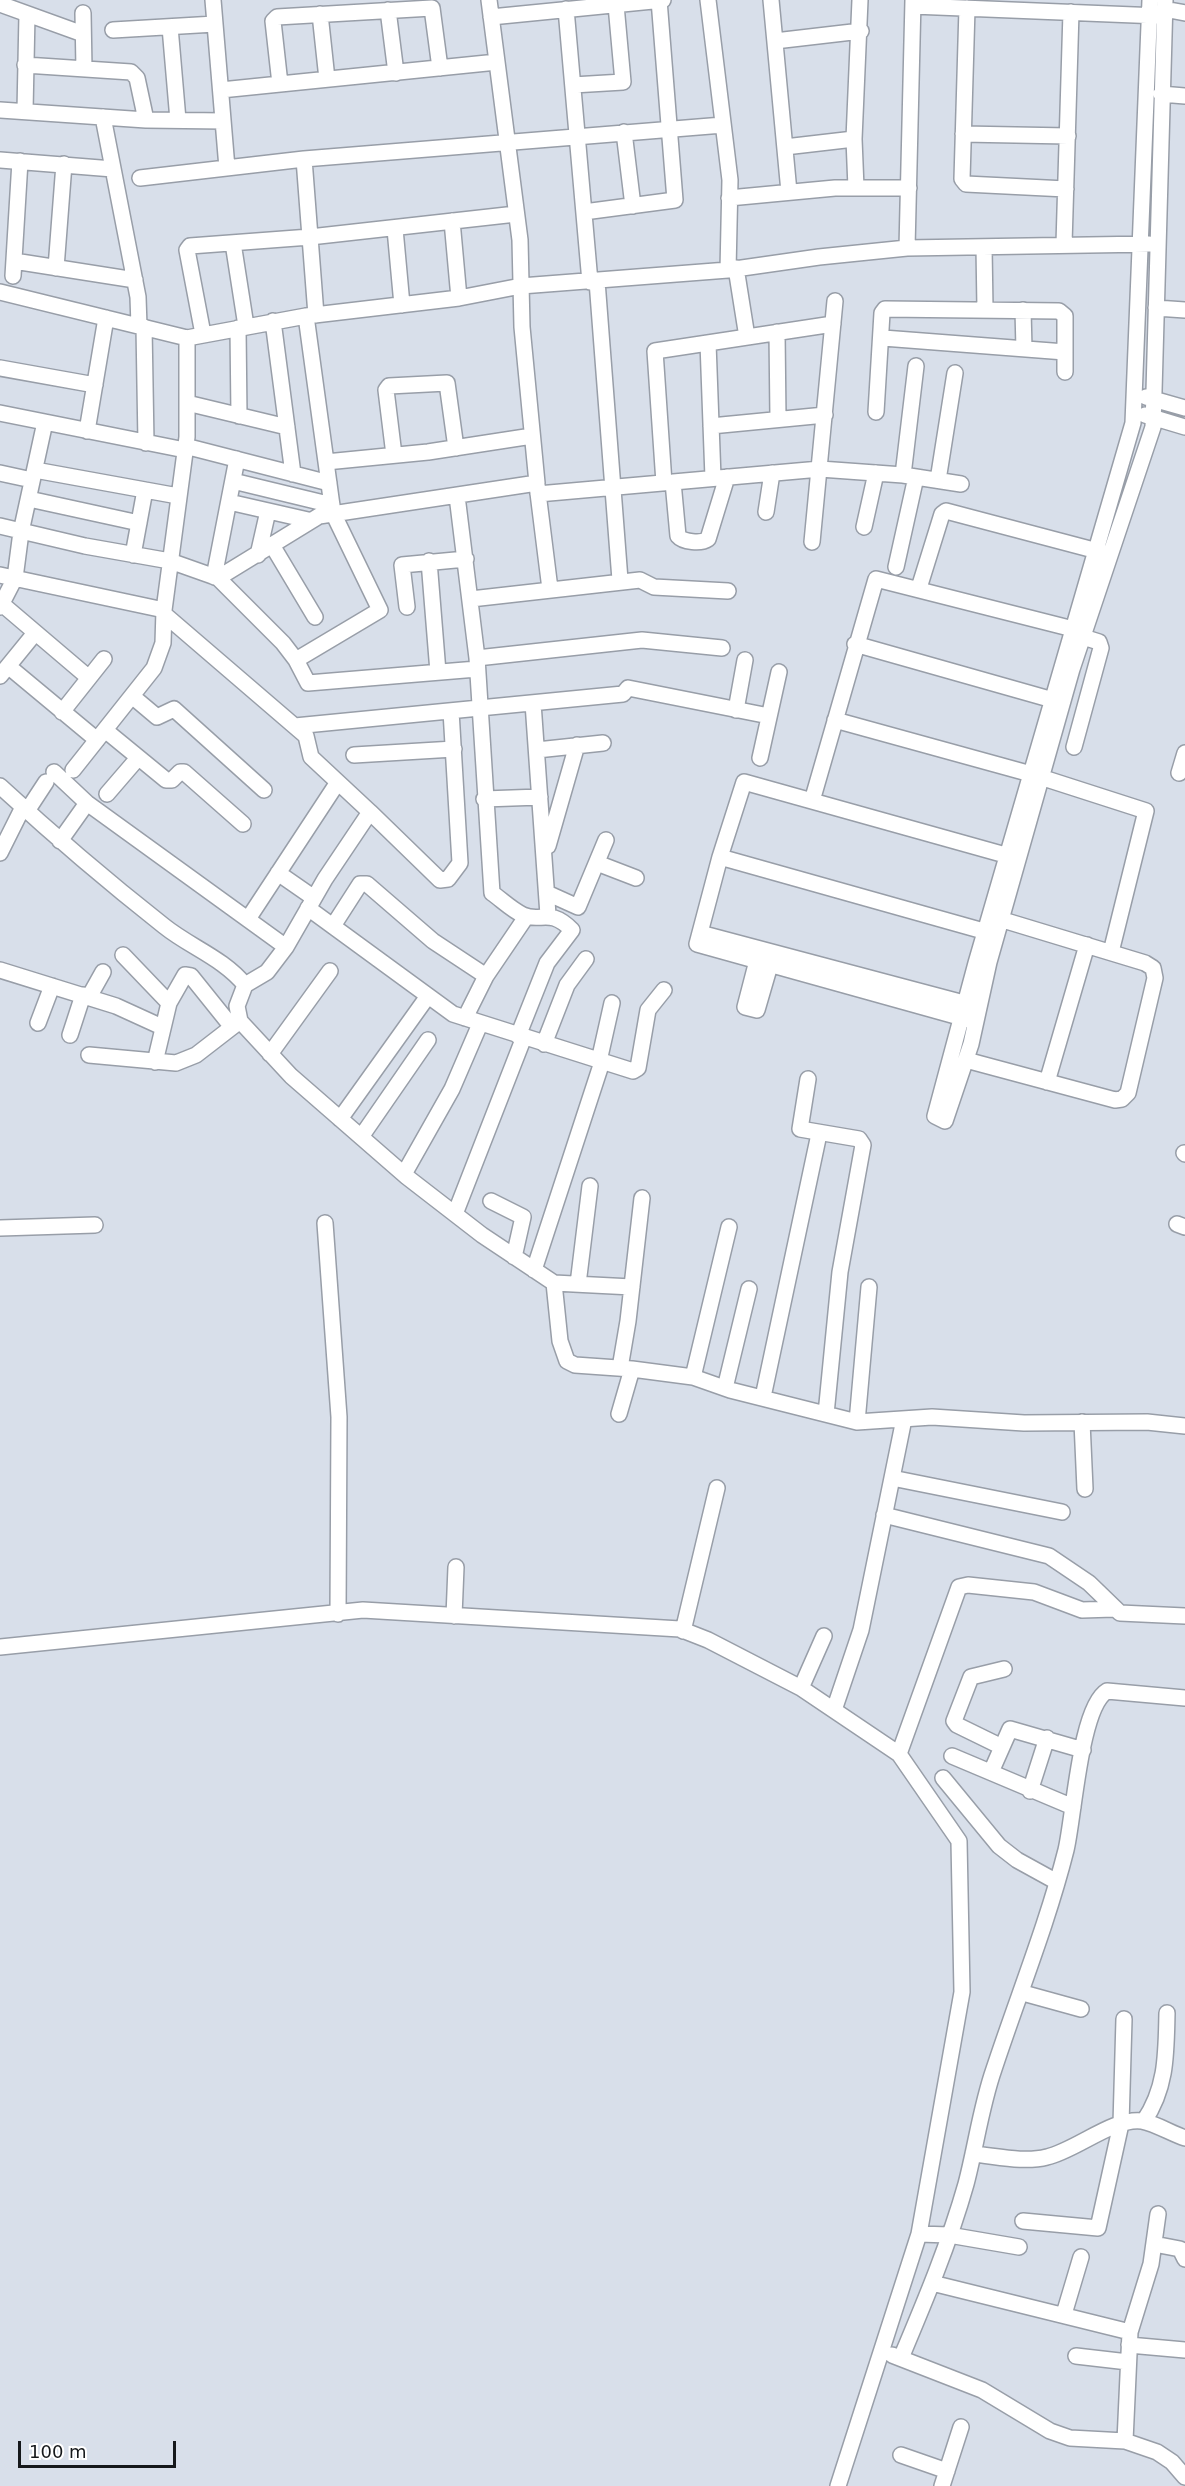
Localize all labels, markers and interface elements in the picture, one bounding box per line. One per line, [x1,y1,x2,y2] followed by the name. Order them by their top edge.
[21,2429,178,2467] scale bar
[29,2441,87,2462] text: 100 m

